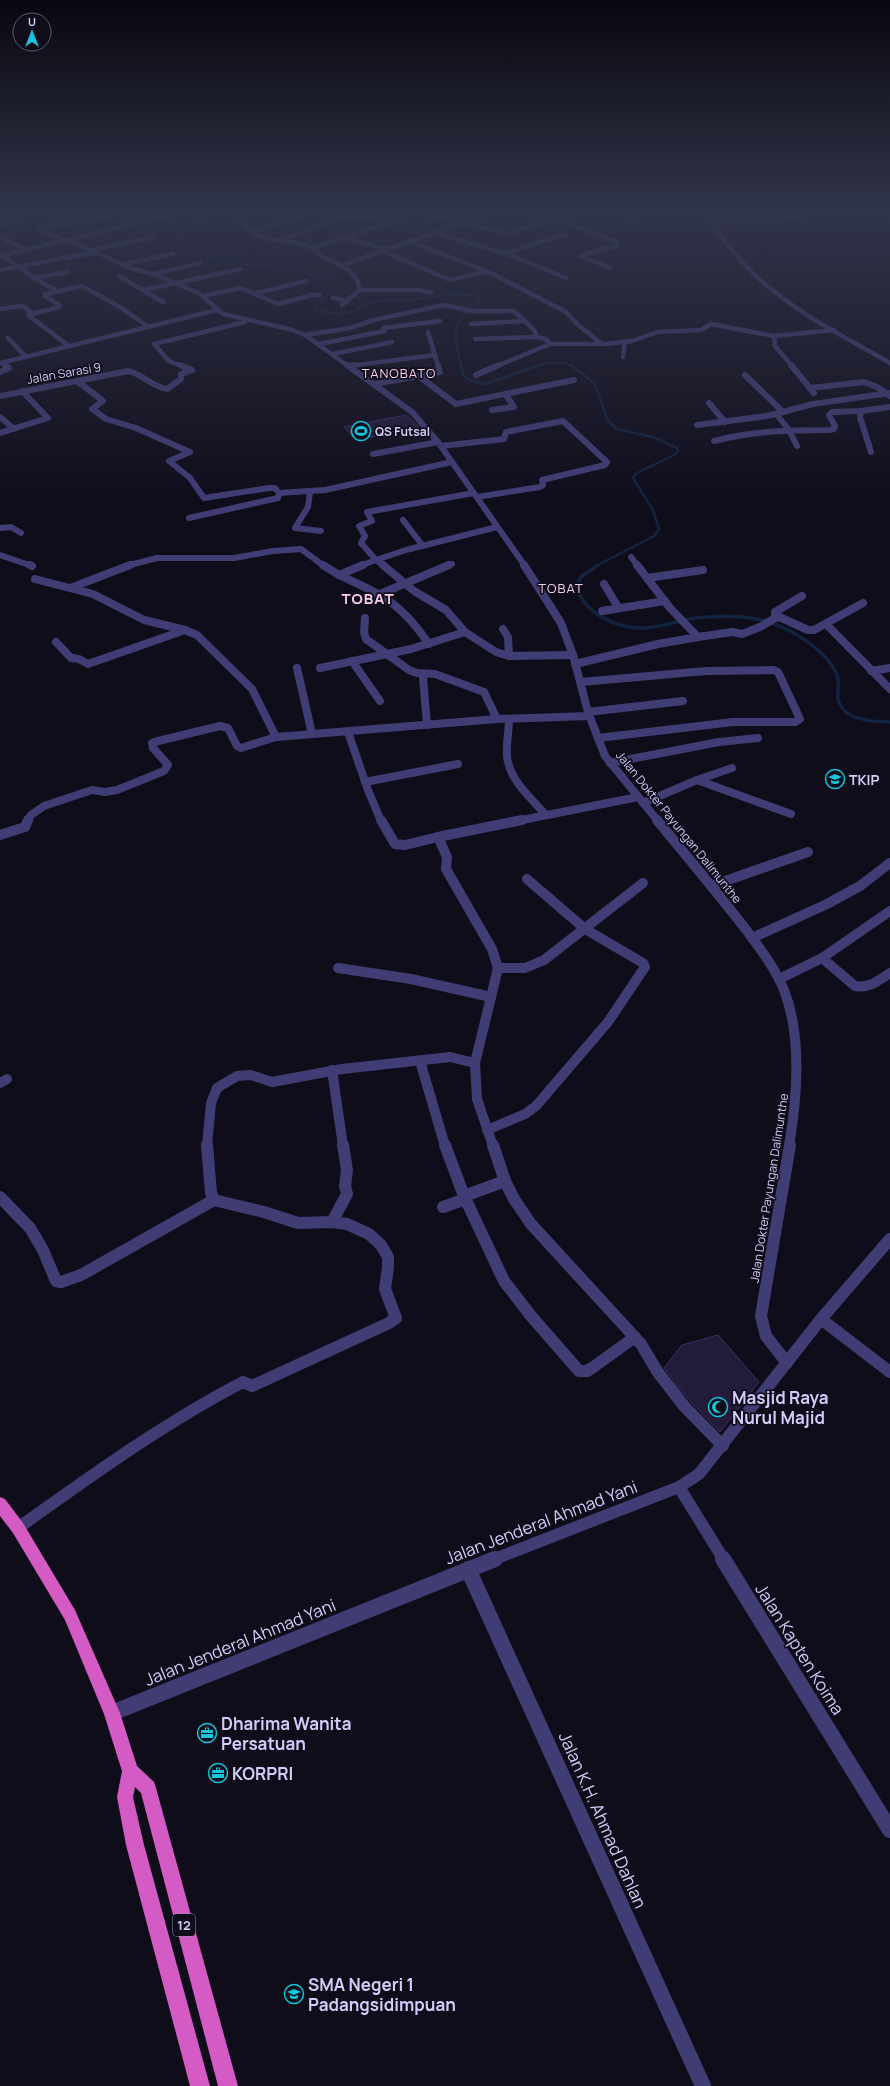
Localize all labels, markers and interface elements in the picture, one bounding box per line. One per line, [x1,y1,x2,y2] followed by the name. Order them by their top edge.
[12,12,52,52] north arrow
[28,14,36,29] text: U
[26,358,102,388] street label: Jalan Sarasi 9
[362,364,436,382] district label: TANOBATO
[350,420,372,442] sports icon: QS Futsal
[375,423,430,440] place label: QS Futsal
[538,579,584,597] district label: TOBAT
[341,588,395,609] district label: TOBAT
[612,747,746,907] street label: Jalan Dokter Payungan Dalimunthe
[824,768,846,790] school or university icon: TKIP
[849,770,879,789] place label: TKIP
[746,1092,792,1284] street label: Jalan Dokter Payungan Dalimunthe
[732,1386,829,1429] place label: Masjid Raya Nurul Majid
[707,1396,729,1418] mosque icon: Masjid Raya Nurul Majid
[442,1475,640,1569] street label: Jalan Jenderal Ahmad Yani
[750,1579,850,1719] street label: Jalan Kapten Koima
[141,1593,339,1691] street label: Jalan Jenderal Ahmad Yani
[221,1712,352,1755] place label: Dharima Wanita Persatuan
[196,1722,218,1744] office icon: Dharima Wanita Persatuan
[554,1728,652,1912] street label: Jalan K.H. Ahmad Dahlan
[207,1762,229,1784] office icon: KORPRI
[232,1762,293,1785] place label: KORPRI
[173,1914,195,1936] road number: 12
[308,1973,456,2016] place label: SMA Negeri 1 Padangsidimpuan
[283,1983,305,2005] school or university icon: SMA Negeri 1 Padangsidimpuan

